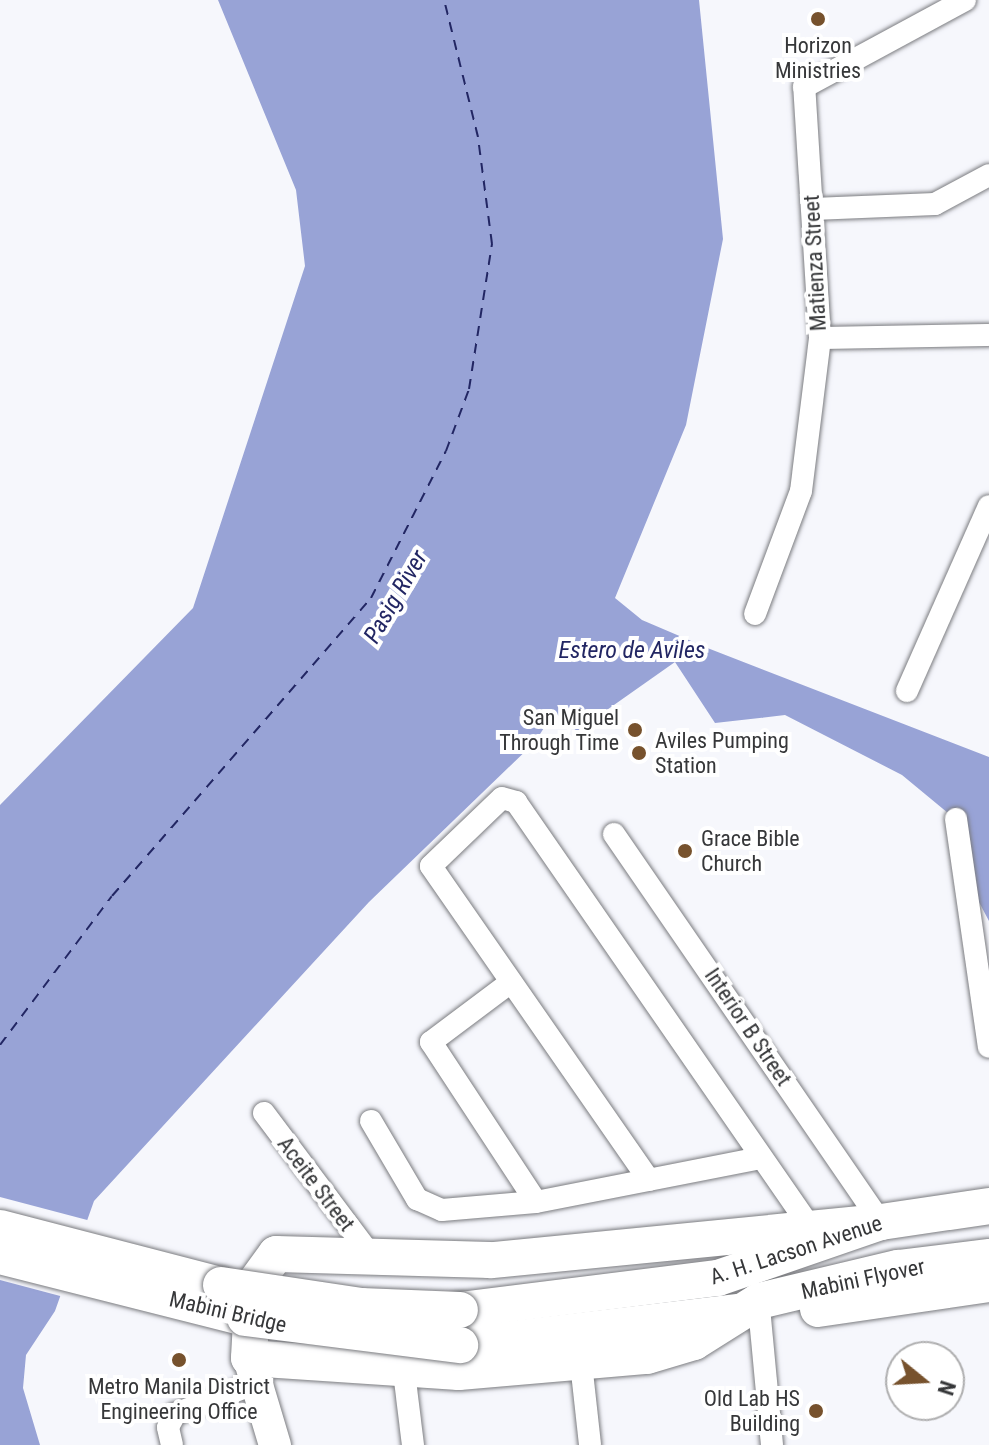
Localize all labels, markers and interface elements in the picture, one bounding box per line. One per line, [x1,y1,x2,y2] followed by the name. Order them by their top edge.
[809,10,827,28] marker: Horizon Ministries
[775,32,861,84] place label: Horizon Ministries
[798,194,832,332] street label: Matienza Street
[358,545,434,649] water label: Pasig River
[559,637,705,665] water label: Estero de Aviles
[499,704,619,756] place label: San Miguel Through Time
[626,721,644,739] marker: San Miguel Through Time
[655,727,789,778] place label: Aviles Pumping Station
[630,744,648,762] marker: Aviles Pumping Station
[701,825,800,876] place label: Grace Bible Church
[676,842,694,860] marker: Grace Bible Church
[699,963,797,1091] street label: Interior B Street
[272,1131,360,1237] street label: Aceite Street
[707,1210,885,1290] street label: A. H. Lacson Avenue
[799,1253,927,1305] street label: Mabini Flyover
[167,1286,289,1338] street label: Mabini Bridge
[885,1341,965,1421] north arrow
[170,1351,188,1369] marker: Metro Manila District Engineering Office
[88,1373,270,1424] place label: Metro Manila District Engineering Office
[932,1378,960,1398] text: N
[704,1385,800,1436] place label: Old Lab HS Building
[807,1402,825,1420] marker: Old Lab HS Building

